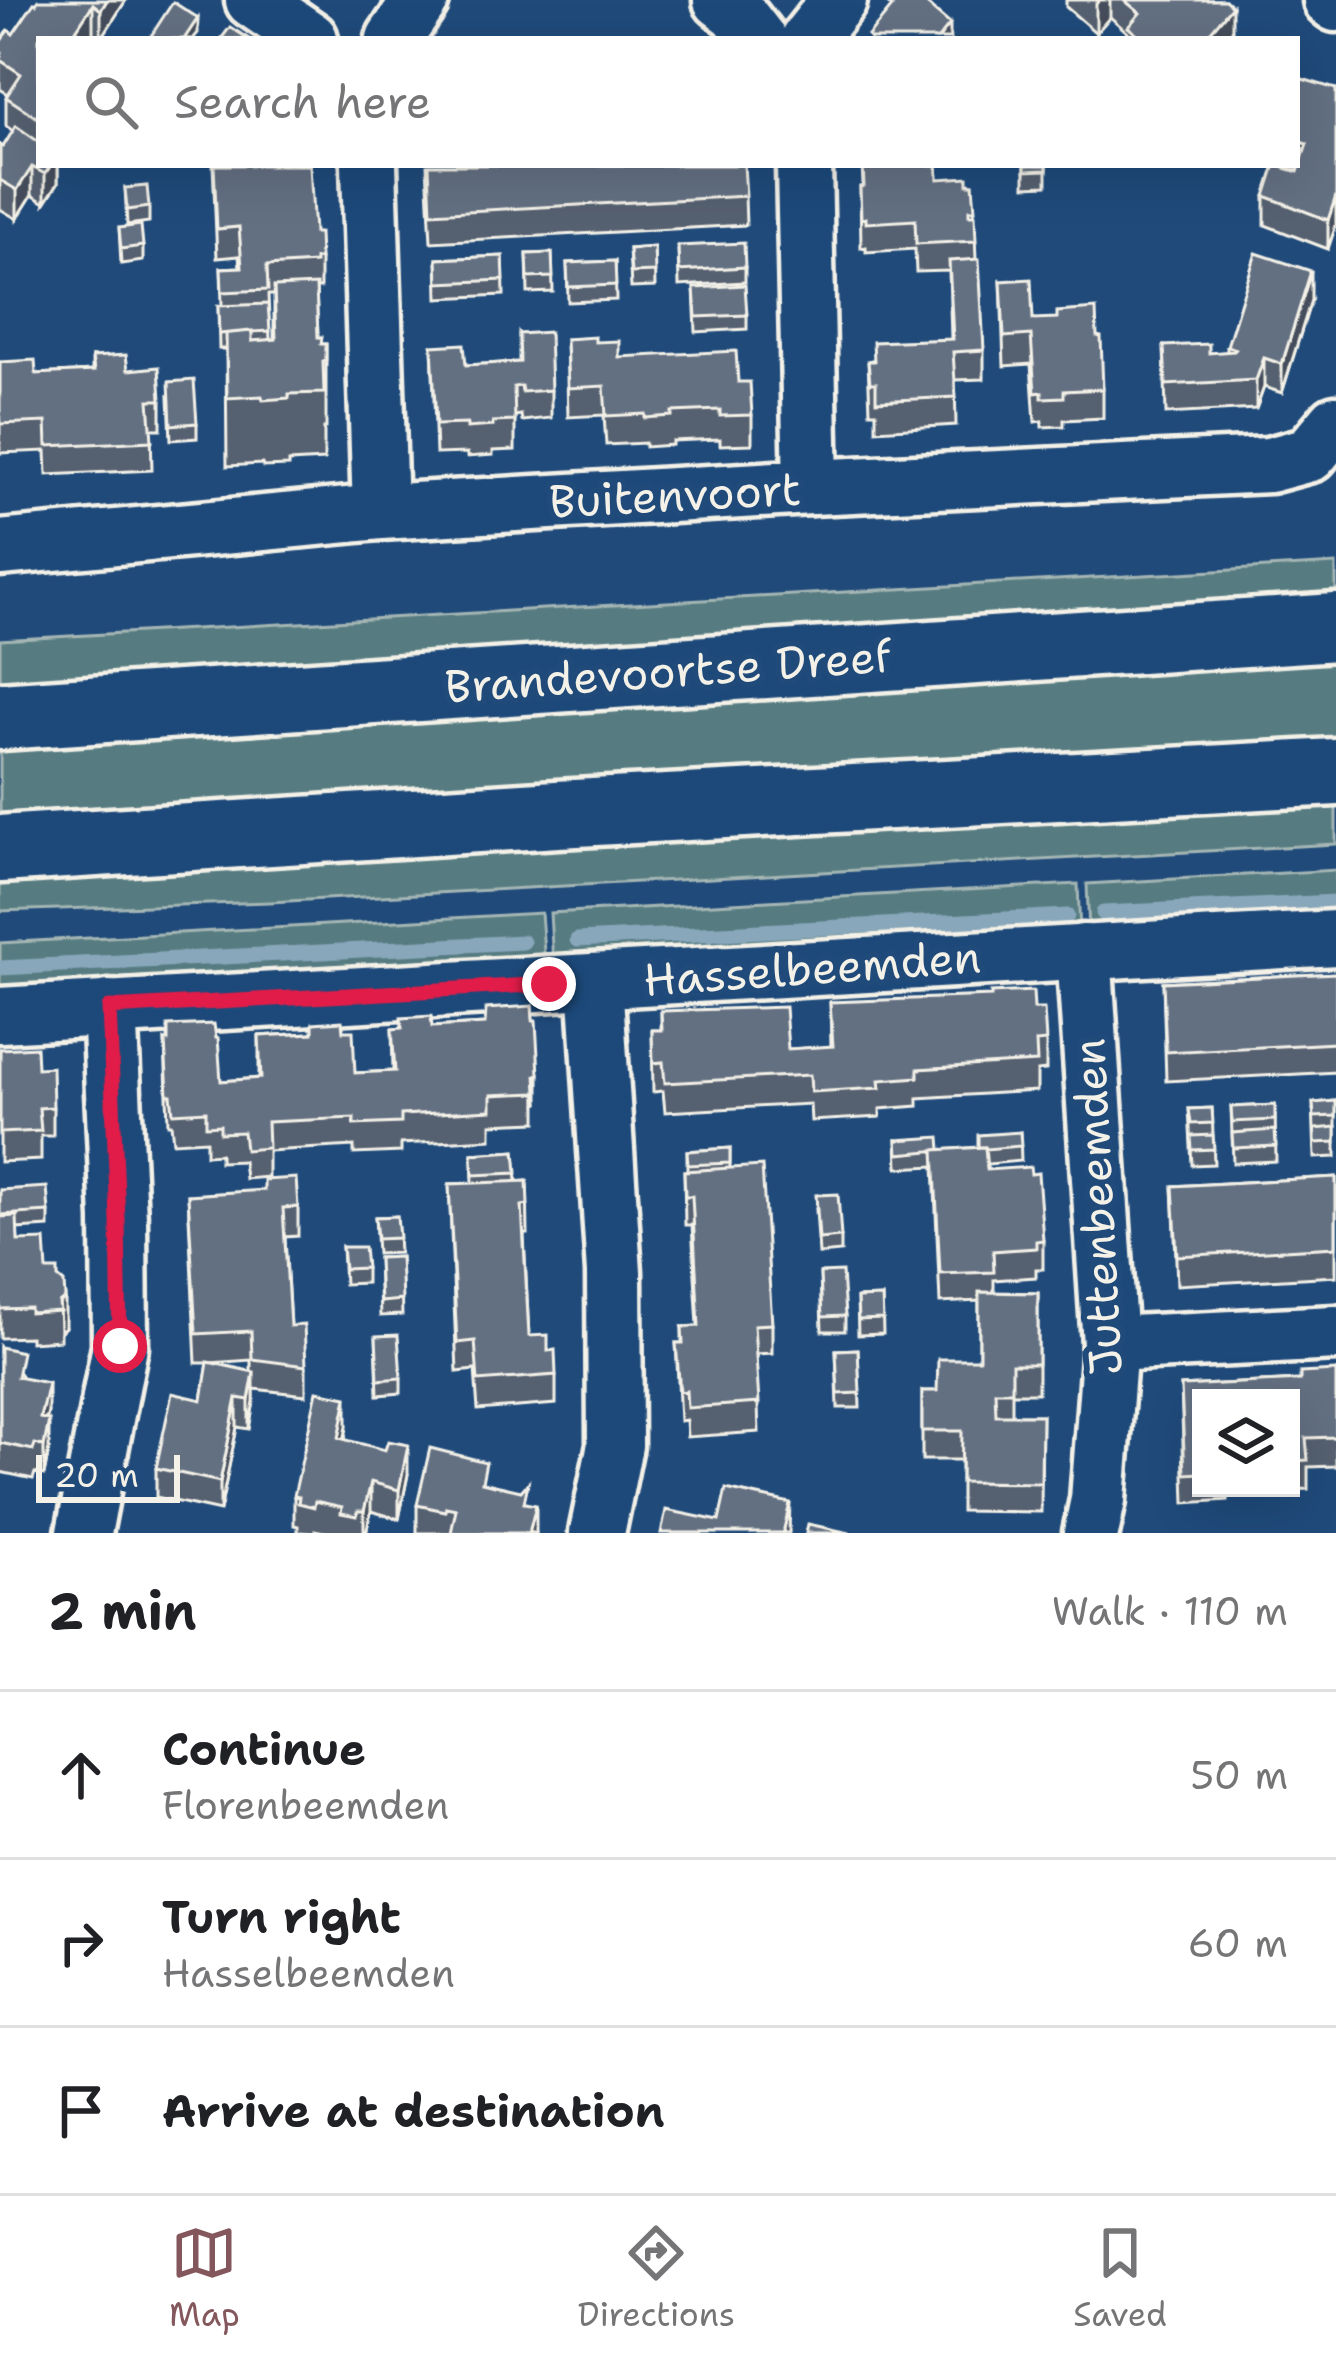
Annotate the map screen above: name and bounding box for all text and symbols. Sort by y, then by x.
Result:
search box [36,36,1300,168]
icon: search [78,69,144,135]
text: Search here [174,72,431,132]
street label: Buitenvoort [548,458,802,532]
street label: Brandevoortse Dreef [443,625,894,717]
street label: Hasselbeemden [641,926,983,1010]
route end [522,957,576,1011]
street label: Juttenbeemden [1058,1037,1136,1377]
route start [93,1319,147,1373]
map controls [1192,1389,1300,1497]
button: layers [1192,1389,1300,1497]
scale bar [36,1449,180,1502]
text: 20 m [54,1453,139,1498]
text: 2 min [48,1577,197,1645]
text: Walk · 110 m [1052,1585,1288,1637]
text: Continue [162,1719,366,1779]
icon: ahead [48,1742,114,1808]
text: 50 m [1190,1749,1288,1801]
text: Florenbeemden [162,1779,449,1831]
text: Turn right [162,1887,401,1947]
icon: right [48,1910,114,1976]
text: 60 m [1188,1917,1288,1969]
text: Hasselbeemden [162,1947,455,1999]
icon: arrive [48,2078,114,2144]
text: Arrive at destination [162,2081,665,2141]
tab: Map [169,2220,240,2337]
tab: Directions [578,2220,735,2337]
tab: Saved [1073,2220,1167,2337]

